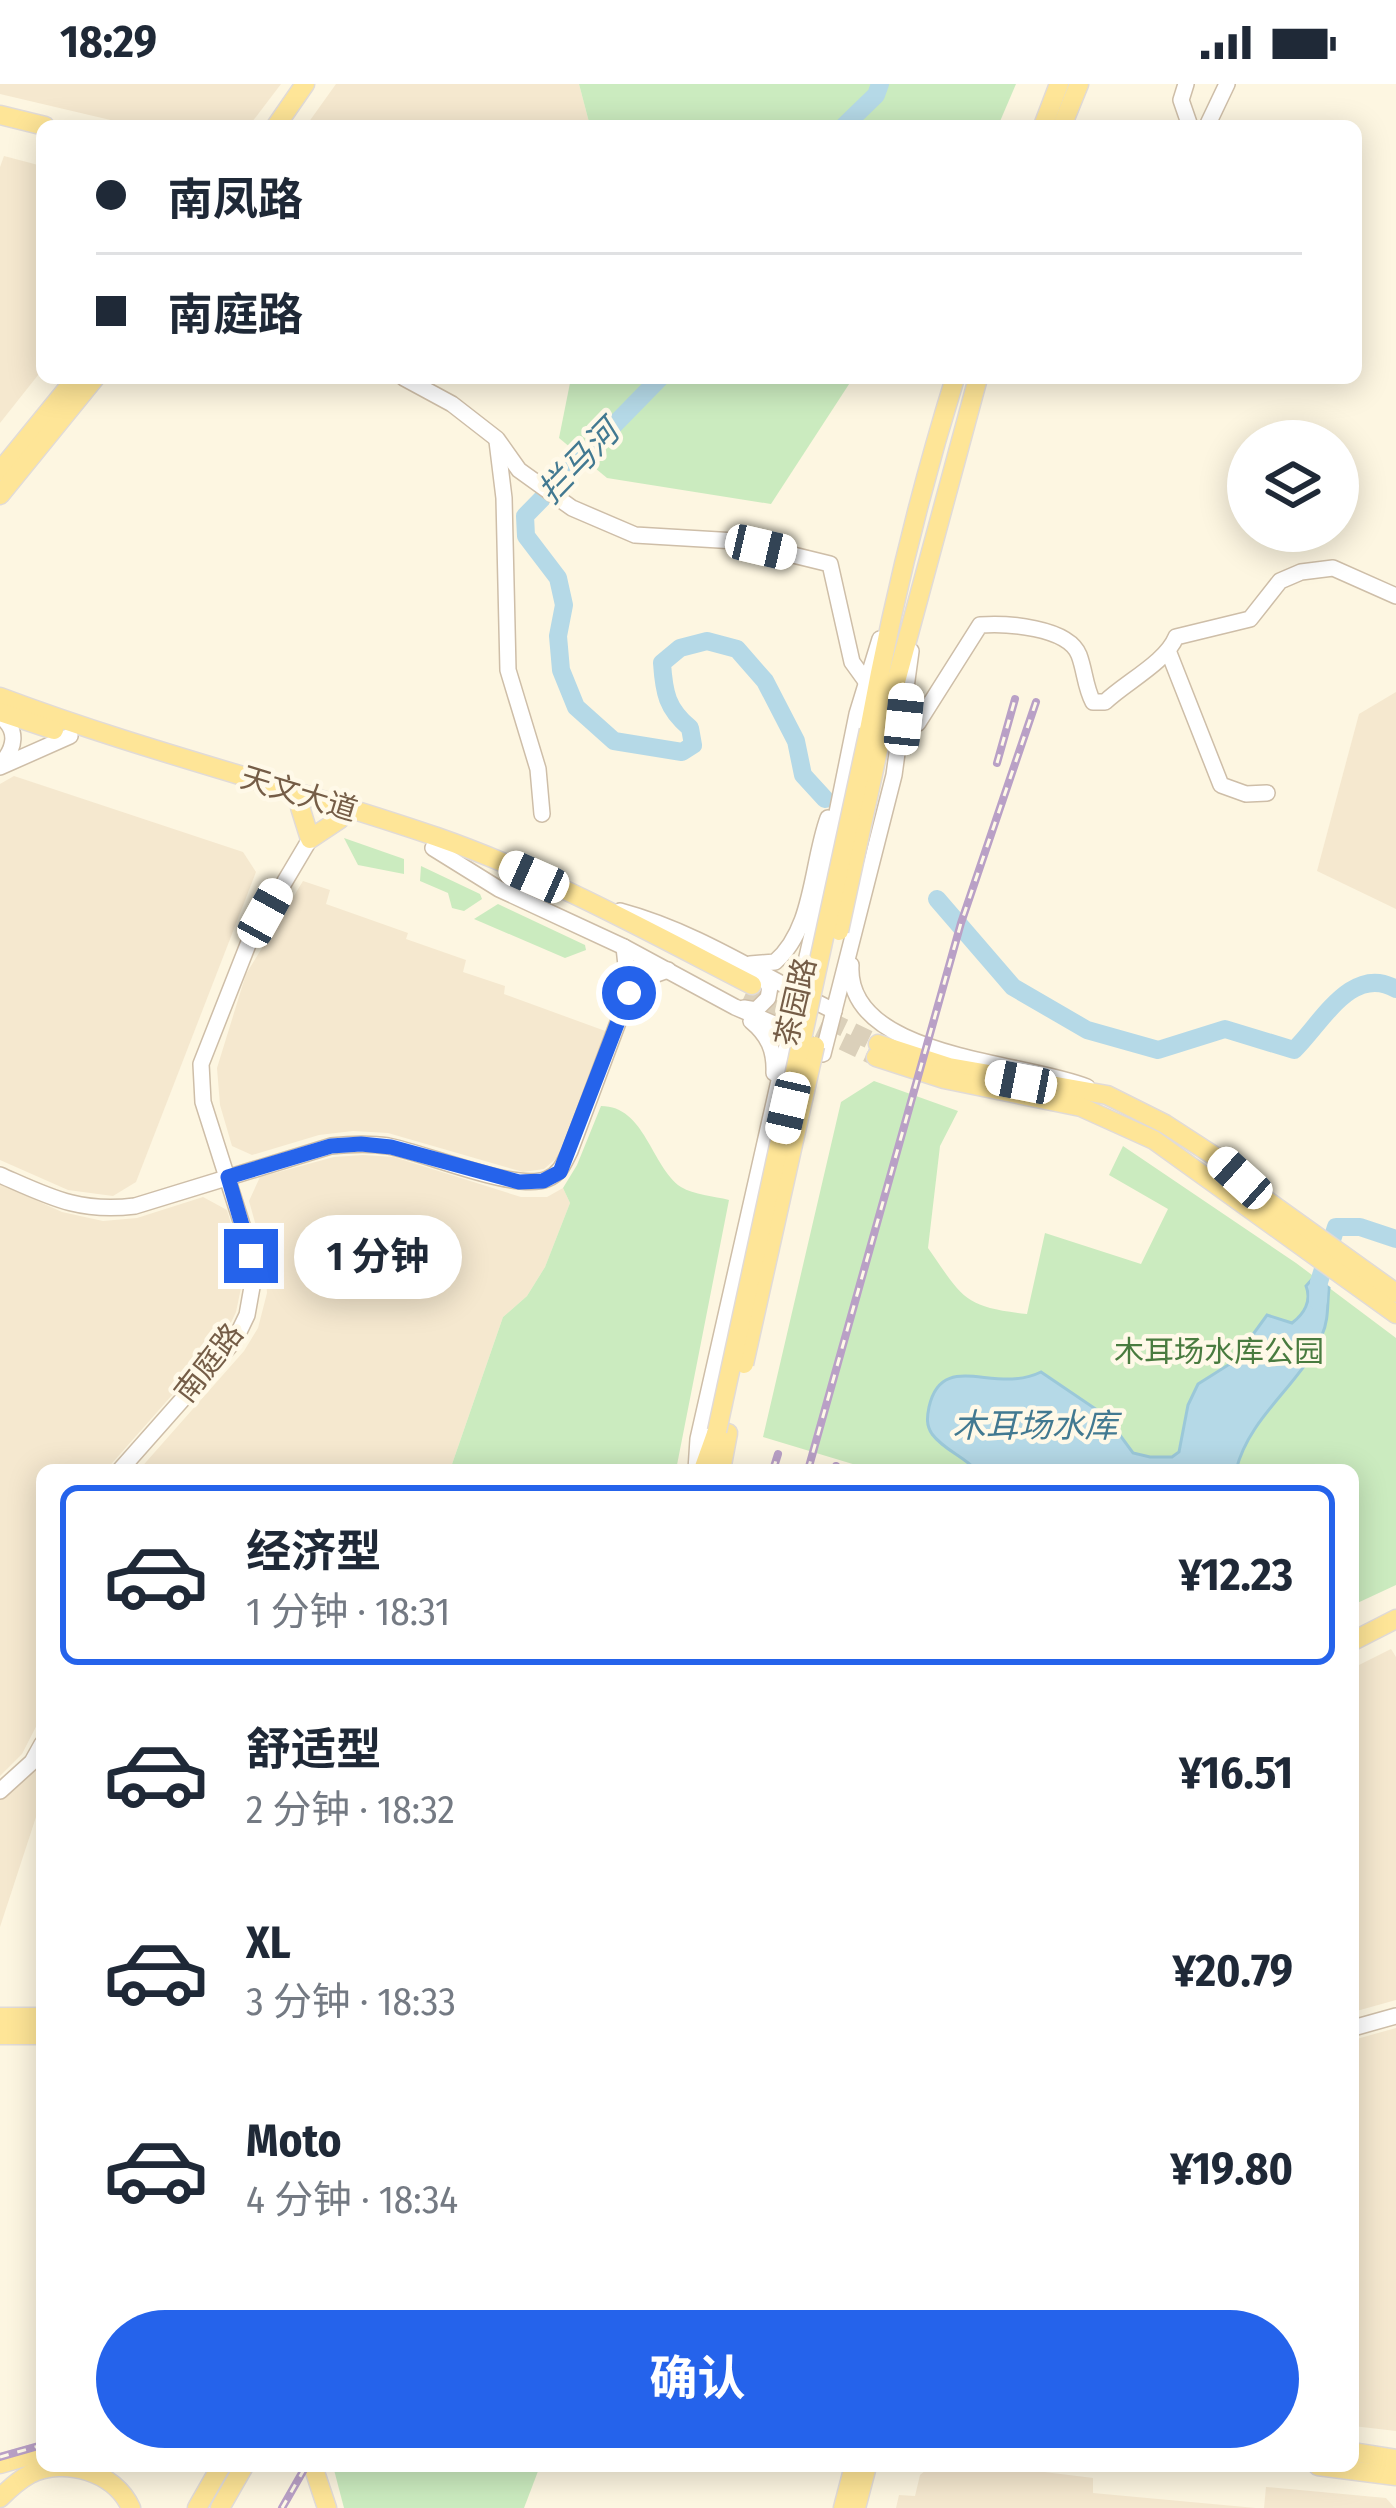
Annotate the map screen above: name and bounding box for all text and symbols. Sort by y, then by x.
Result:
text: 18:29 [60,15,157,69]
text: 南凤路 [168,173,303,227]
text: 南庭路 [168,288,303,342]
water label: 拦马河 [530,408,632,511]
map controls [1227,420,1359,552]
button: layers [1227,420,1359,552]
car [722,521,800,573]
car [882,681,926,757]
street label: 天文大道 [236,759,362,829]
car [494,846,574,908]
car [232,873,298,953]
street label: 茶园路 [768,954,824,1050]
route start [602,966,656,1020]
car [982,1057,1060,1107]
car [762,1069,814,1147]
car [1201,1141,1279,1215]
callout: 1 分钟 [293,1214,461,1298]
route end [224,1229,278,1283]
text: 1 分钟 [327,1234,429,1280]
street label: 南庭路 [167,1316,251,1410]
park label: 木耳场水库公园 [1114,1334,1324,1370]
water label: 木耳场水库 [953,1406,1123,1446]
icon: car [102,1521,210,1629]
text: 经济型 [246,1525,381,1579]
text: ¥12.23 [1179,1548,1293,1602]
text: 1 分钟 · 18:31 [246,1589,450,1635]
icon: car [102,1719,210,1827]
text: 舒适型 [246,1723,381,1777]
text: ¥16.51 [1179,1746,1293,1800]
text: 2 分钟 · 18:32 [246,1787,455,1833]
text: XL [246,1916,291,1970]
icon: car [102,1917,210,2025]
text: ¥20.79 [1173,1944,1293,1998]
text: 3 分钟 · 18:33 [246,1979,456,2025]
text: Moto [246,2114,342,2168]
icon: car [102,2115,210,2223]
text: ¥19.80 [1170,2142,1293,2196]
text: 4 分钟 · 18:34 [246,2177,458,2223]
button: 确认 [96,2310,1299,2448]

